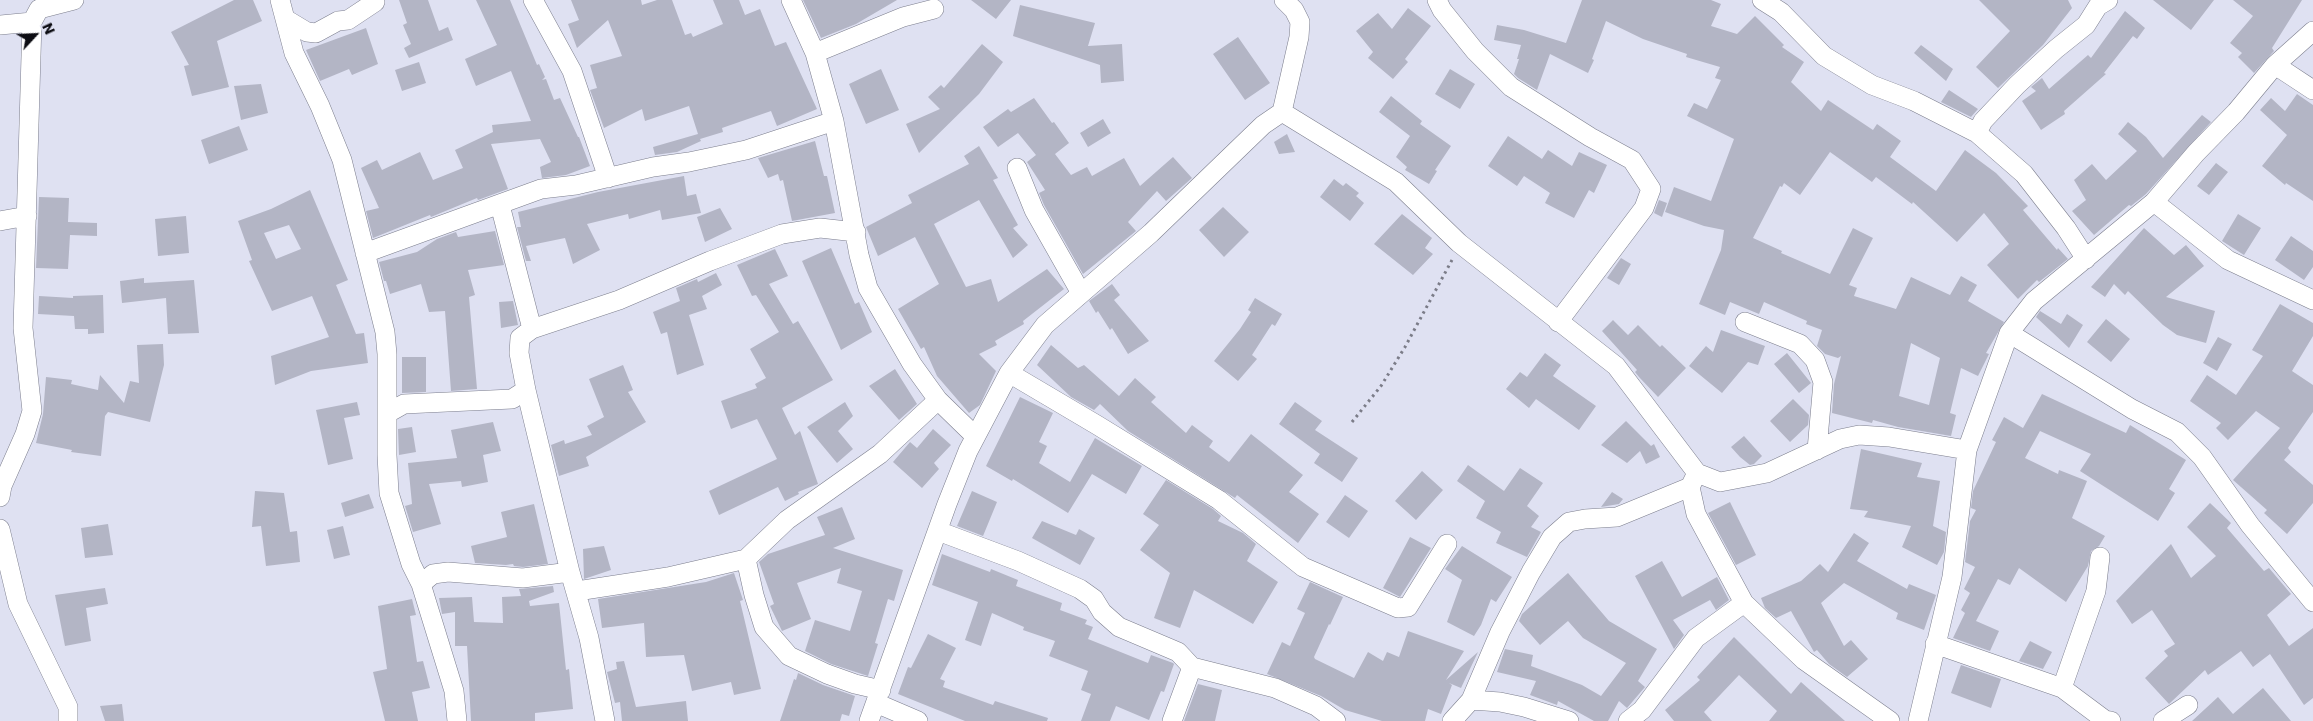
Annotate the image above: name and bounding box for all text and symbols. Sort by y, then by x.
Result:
north arrow [10,10,60,60]
text: N [37,20,60,38]

